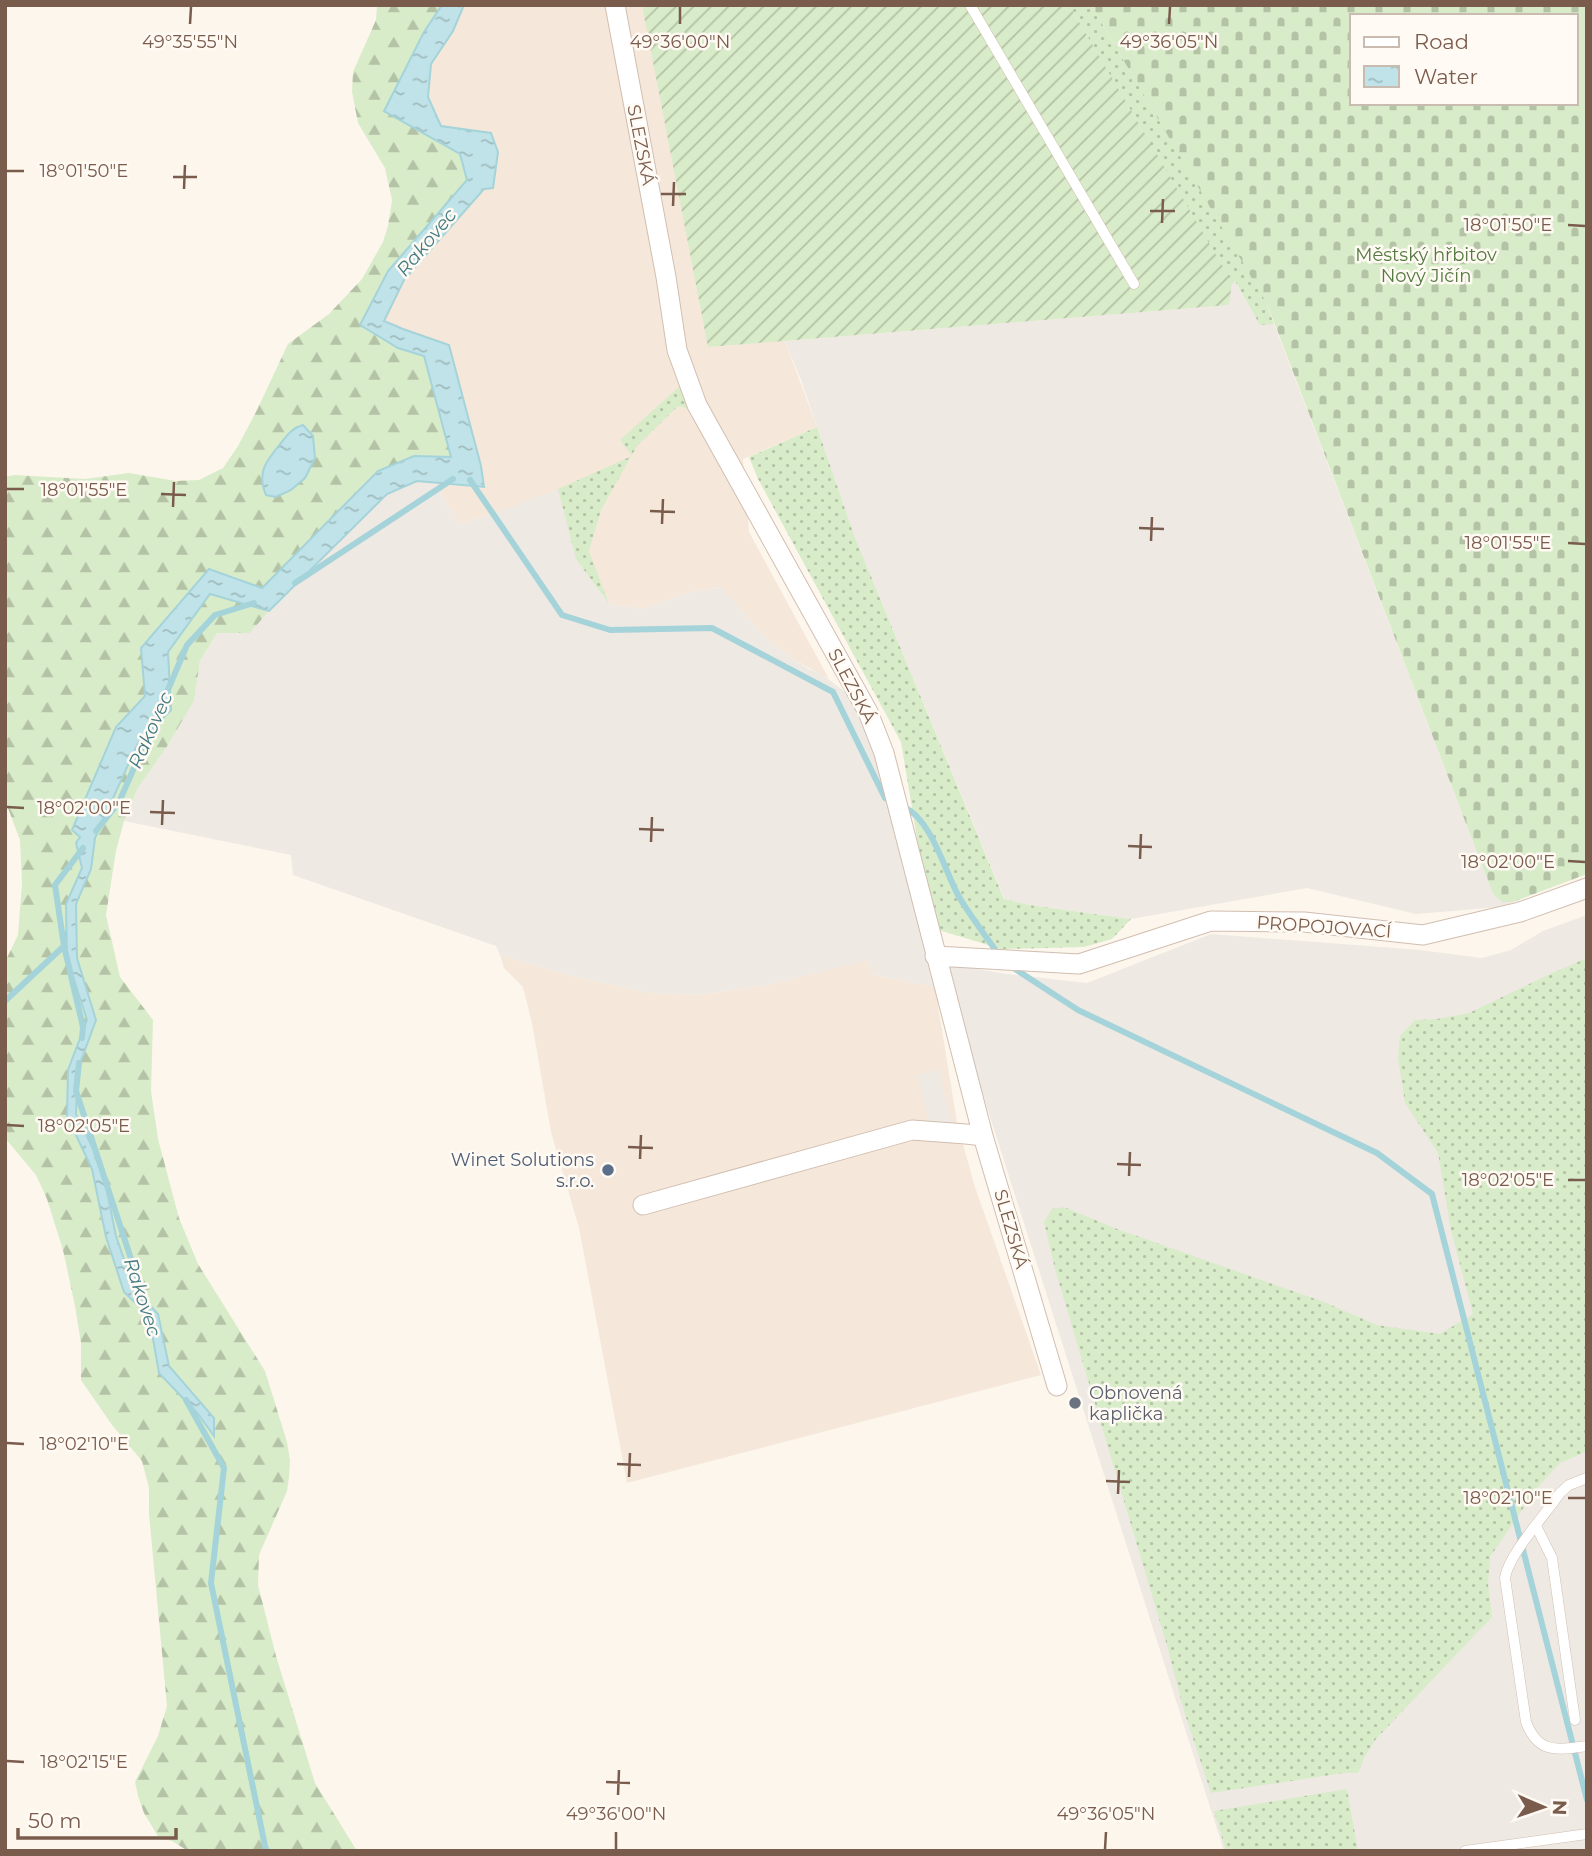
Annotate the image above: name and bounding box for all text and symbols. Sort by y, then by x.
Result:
legend [1350,14,1578,105]
text: Road [1414,29,1469,54]
text: 49°35'55"N [142,31,238,53]
text: 49°36'00"N [630,31,730,53]
text: 49°36'05"N [1120,31,1218,53]
text: Water [1414,64,1478,89]
street label: SLEZSKÁ [622,103,660,187]
text: 18°01'50"E [40,160,128,182]
water label: Rakovec [391,204,462,281]
text: 18°01'50"E [1464,214,1552,236]
park label: Městský hřbitov Nový Jičín [1355,244,1497,287]
text: 18°01'55"E [41,479,127,501]
text: 18°01'55"E [1465,532,1551,554]
street label: SLEZSKÁ [823,645,881,727]
water label: Rakovec [123,688,178,772]
text: 18°02'00"E [37,797,131,819]
text: 18°02'00"E [1461,851,1555,873]
street label: PROPOJOVACÍ [1256,911,1393,943]
text: 18°02'05"E [38,1115,130,1137]
place label: Winet Solutions s.r.o. [451,1149,594,1192]
marker: Winet Solutions s.r.o. [600,1162,616,1178]
text: 18°02'05"E [1462,1169,1554,1191]
street label: SLEZSKÁ [989,1187,1033,1271]
water label: Rakovec [119,1255,166,1340]
place label: Obnovená kaplička [1089,1382,1183,1425]
marker: Obnovená kaplička [1067,1395,1083,1411]
text: 18°02'10"E [39,1433,129,1455]
text: 18°02'10"E [1463,1487,1553,1509]
text: 18°02'15"E [40,1751,128,1773]
north arrow [1508,1772,1578,1842]
scale bar [18,1797,175,1841]
text: N [1548,1799,1571,1816]
text: 49°36'00"N [566,1803,666,1825]
text: 49°36'05"N [1057,1803,1155,1825]
text: 50 m [28,1808,82,1833]

